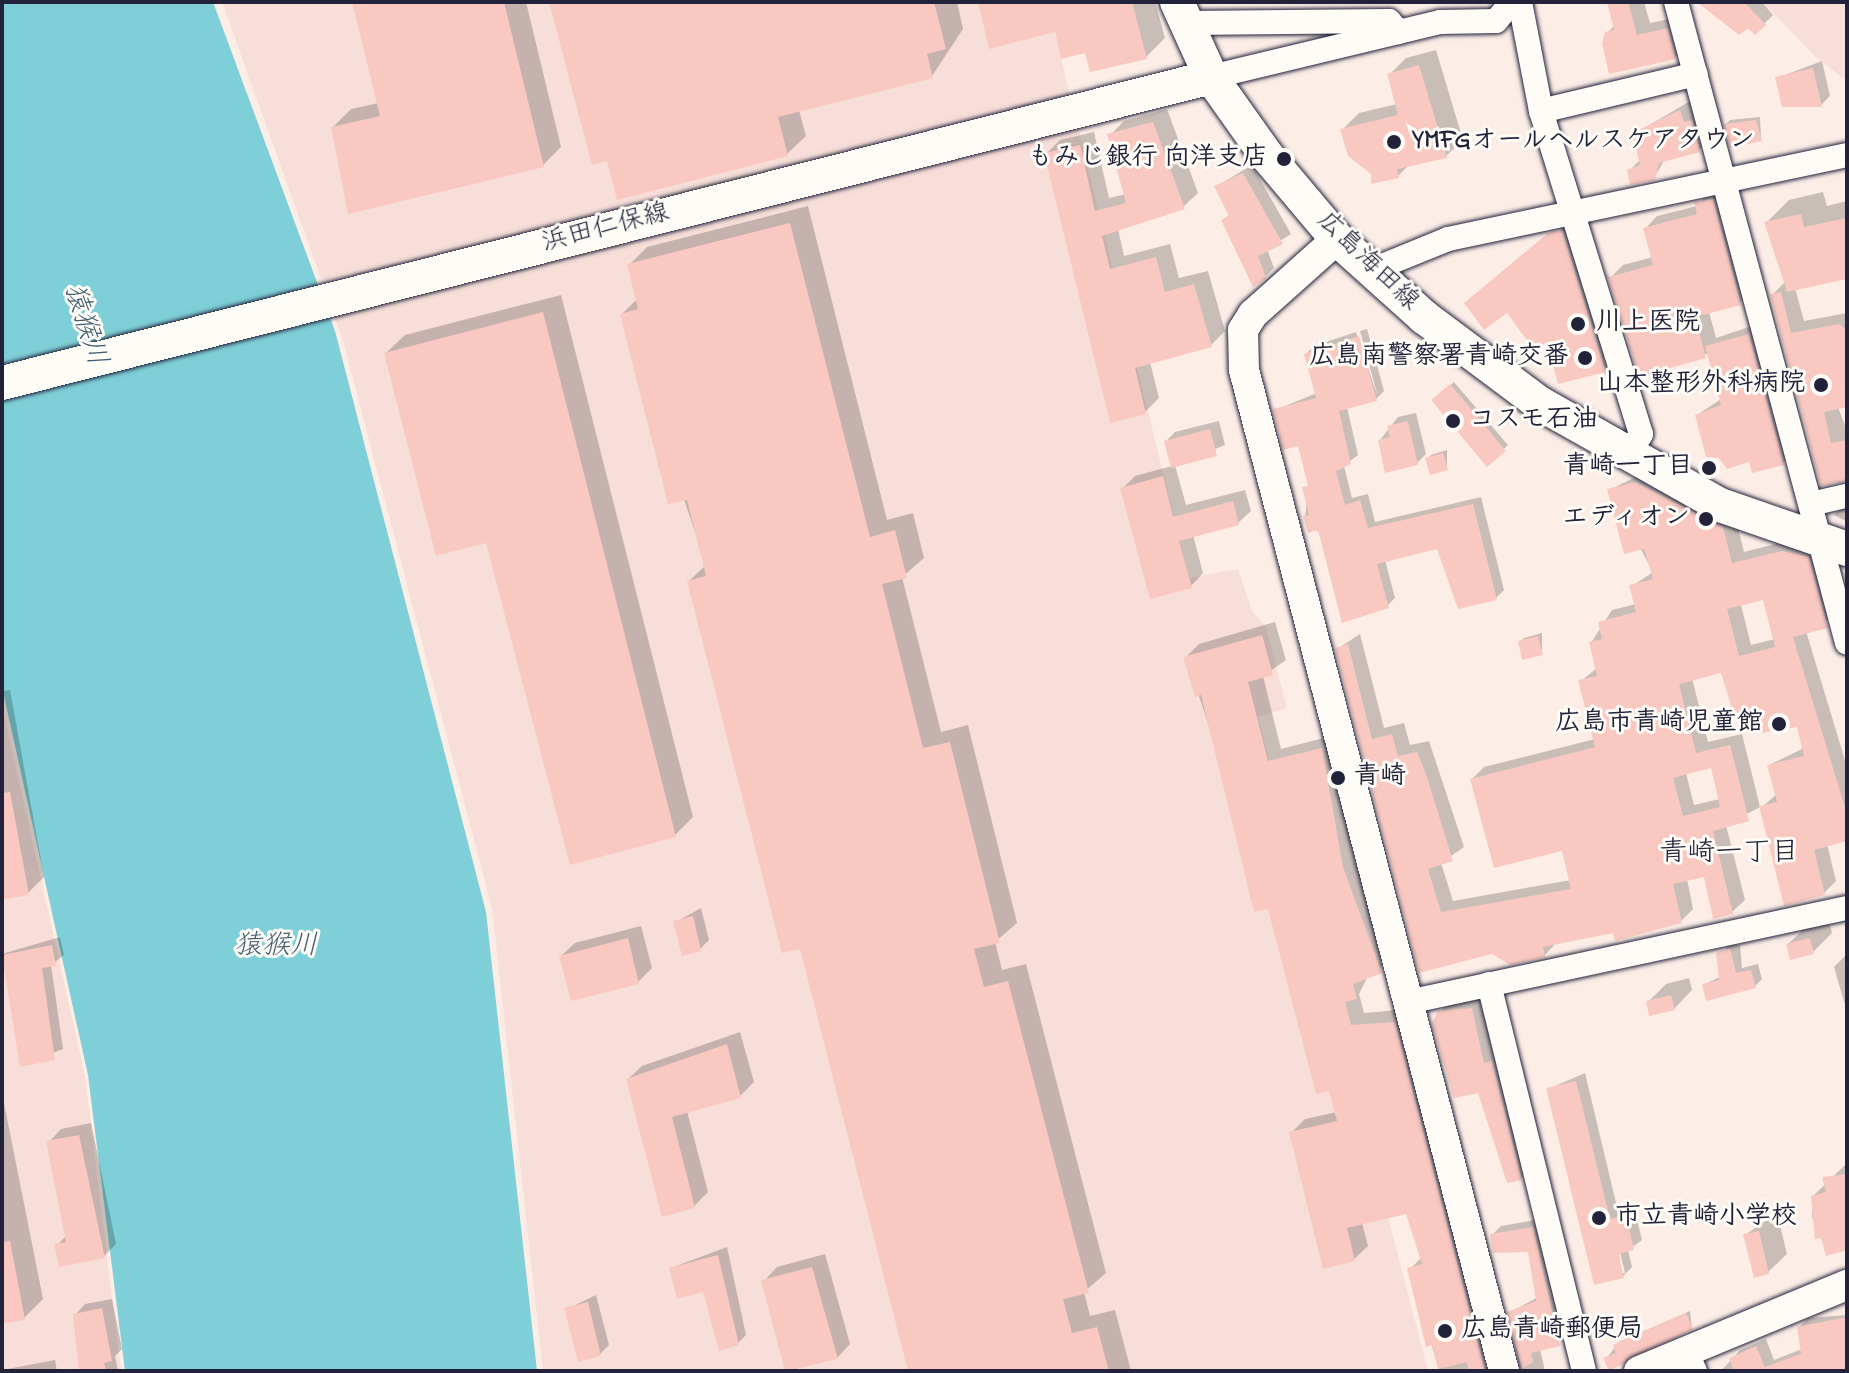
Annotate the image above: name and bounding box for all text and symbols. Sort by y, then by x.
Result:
place label: YMFGオールヘルスケアタウン [1412,126,1757,158]
marker: YMFGオールヘルスケアタウン [1383,131,1405,153]
place label: もみじ銀行 向洋支店 [1028,143,1268,175]
marker: もみじ銀行 向洋支店 [1275,150,1293,168]
street label: 浜田仁保線 [539,198,673,260]
street label: 広島海田線 [1309,206,1425,318]
water label: 猿猴川 [55,280,113,370]
place label: 川上医院 [1596,308,1700,340]
marker: 川上医院 [1567,313,1589,335]
place label: 広島南警察署青崎交番 [1309,342,1569,374]
marker: 広島南警察署青崎交番 [1576,349,1594,367]
place label: 山本整形外科病院 [1597,369,1805,401]
marker: 山本整形外科病院 [1812,376,1830,394]
place label: コスモ石油 [1469,405,1599,437]
marker: コスモ石油 [1444,412,1462,430]
place label: 青崎一丁目 [1563,452,1693,484]
marker: 青崎一丁目 [1700,459,1718,477]
place label: エディオン [1560,503,1690,535]
marker: エディオン [1697,510,1715,528]
place label: 広島市青崎児童館 [1555,708,1763,740]
marker: 広島市青崎児童館 [1770,715,1788,733]
place label: 青崎 [1354,762,1406,794]
marker: 青崎 [1329,769,1347,787]
district label: 青崎一丁目 [1659,837,1799,871]
water label: 猿猴川 [234,930,318,964]
place label: 市立青崎小学校 [1615,1202,1797,1234]
marker: 市立青崎小学校 [1590,1209,1608,1227]
place label: 広島青崎郵便局 [1461,1315,1643,1347]
marker: 広島青崎郵便局 [1436,1322,1454,1340]

